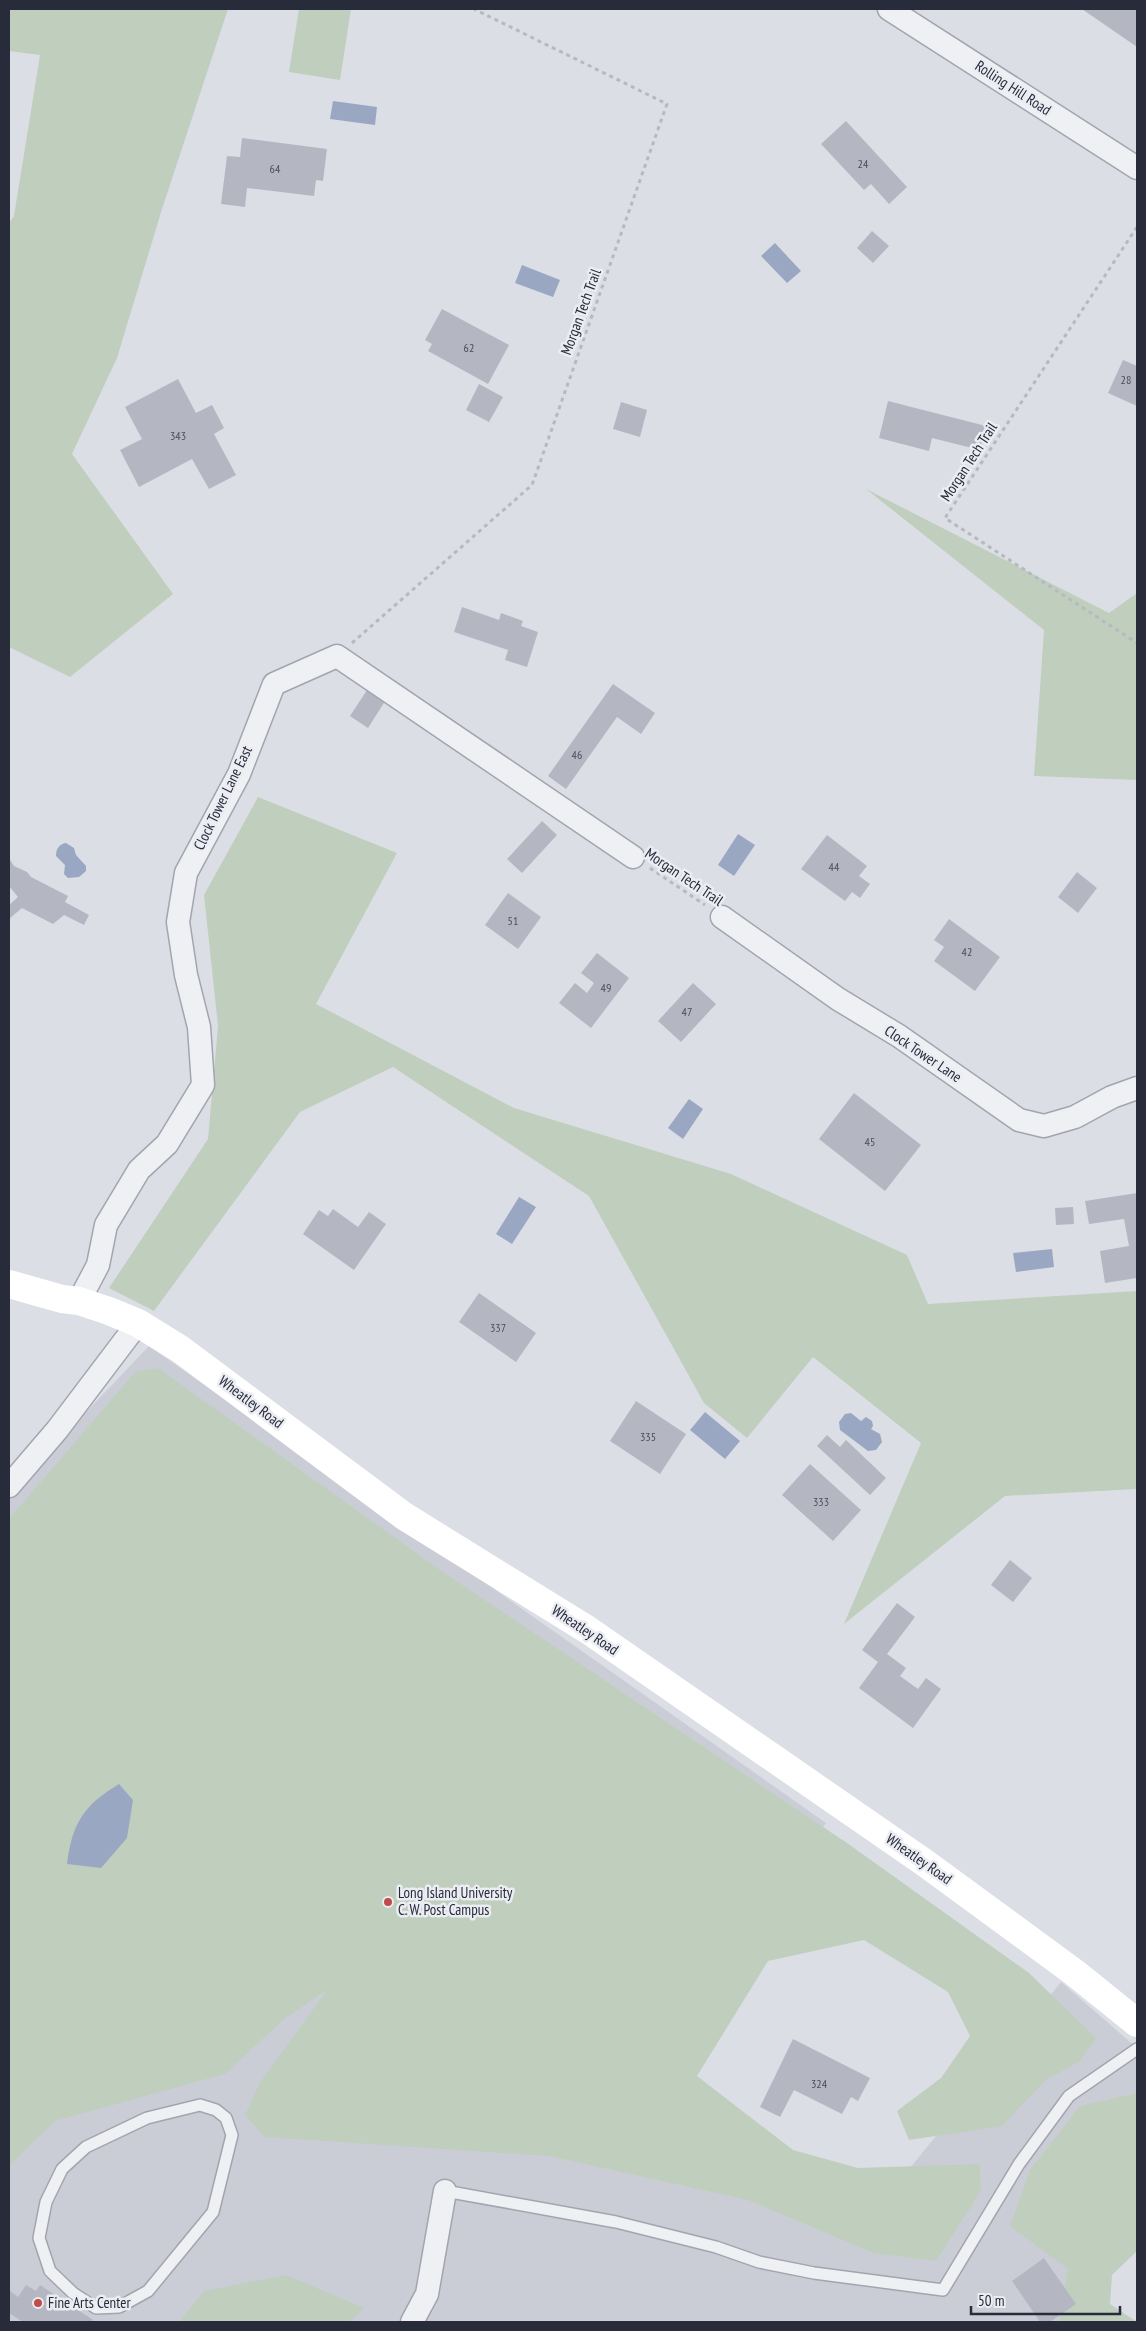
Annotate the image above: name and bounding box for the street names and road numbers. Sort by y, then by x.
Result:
street label: Rolling Hill Road [972,56,1055,119]
street label: Morgan Tech Trail [556,266,605,357]
street label: Morgan Tech Trail [936,418,1001,505]
street label: Clock Tower Lane East [189,742,256,853]
street label: Morgan Tech Trail [642,843,727,910]
street label: Clock Tower Lane [881,1021,965,1086]
street label: Wheatley Road [215,1371,288,1432]
street label: Wheatley Road [548,1600,622,1659]
street label: Wheatley Road [883,1829,956,1888]

